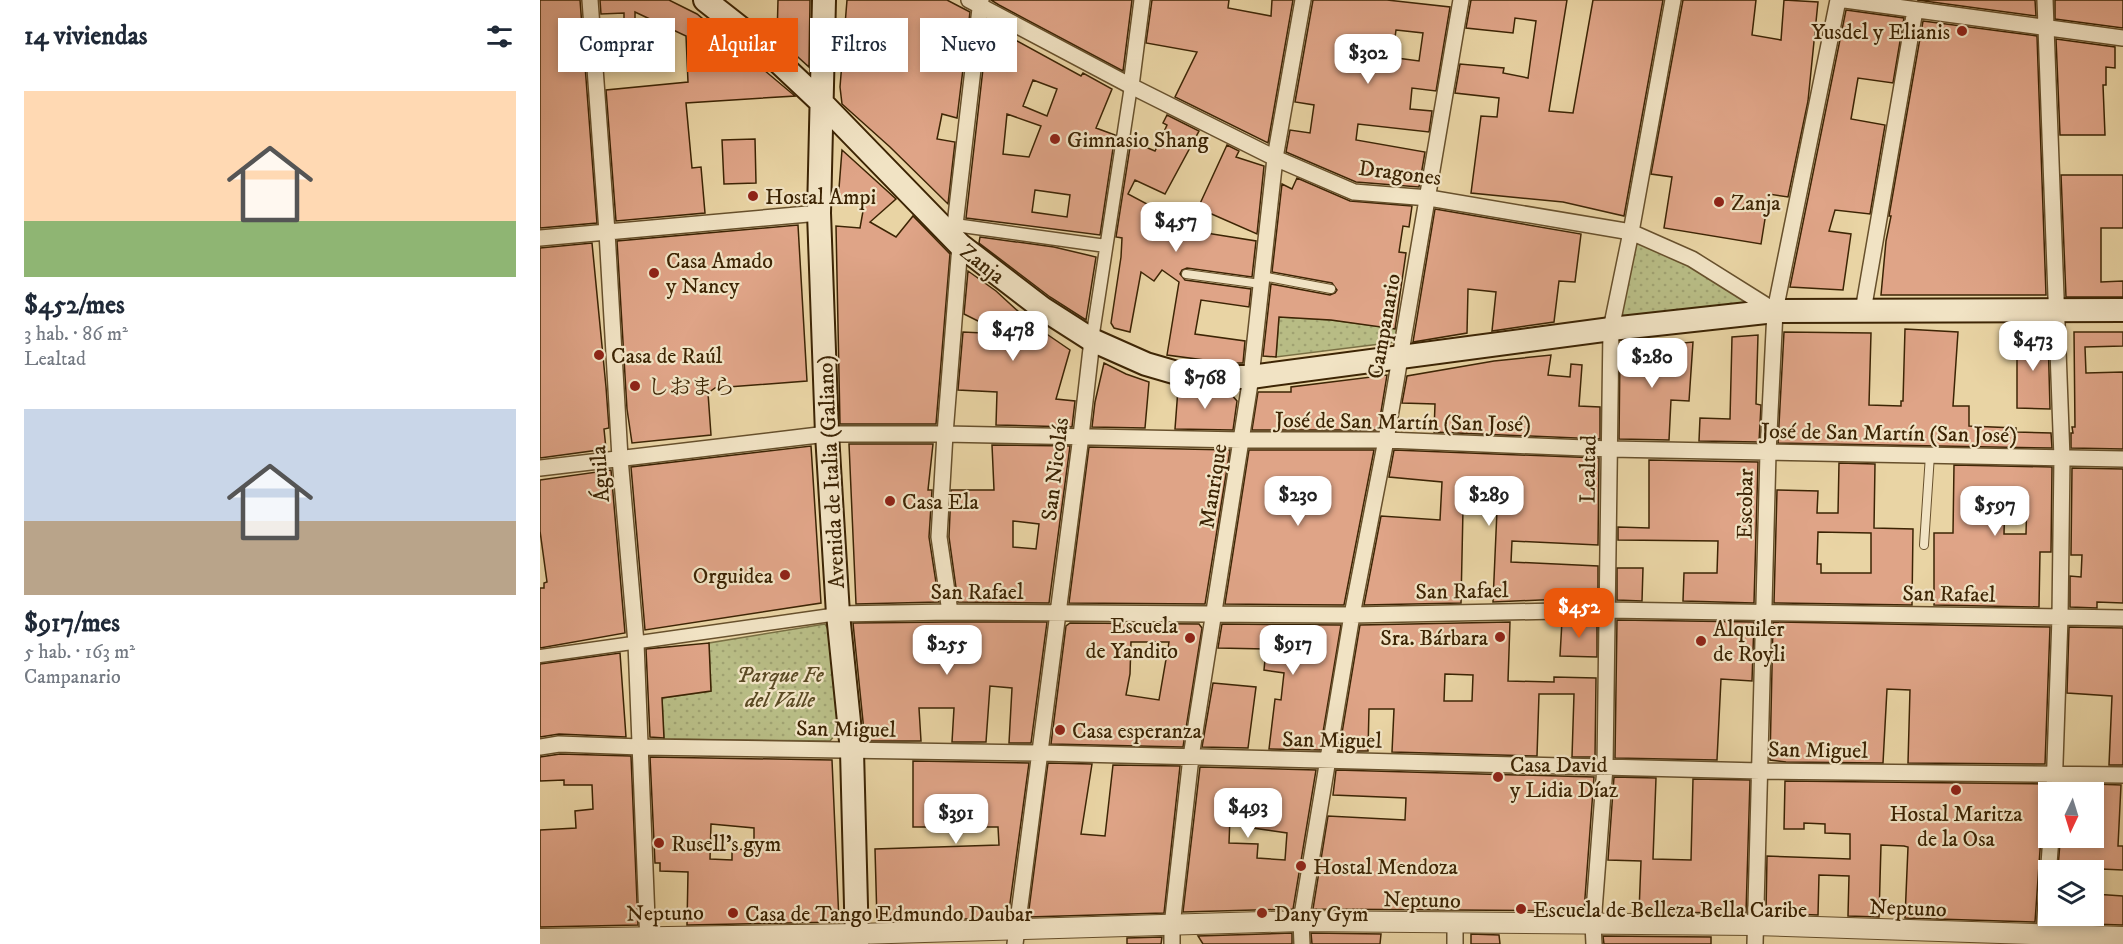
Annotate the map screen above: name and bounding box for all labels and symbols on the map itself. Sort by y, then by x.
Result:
place label: Yusdel y Elianis [1811,19,1950,46]
marker: Yusdel y Elianis [1955,24,1969,38]
pin: $302 [1332,34,1404,85]
place label: Gimnasio Shang [1067,127,1209,154]
marker: Gimnasio Shang [1048,132,1062,146]
street label: Dragones [1357,155,1443,192]
place label: Hostal Ampi [765,184,876,211]
marker: Hostal Ampi [746,189,760,203]
place label: Zanja [1731,190,1781,217]
marker: Zanja [1712,195,1726,209]
pin: $457 [1140,202,1212,253]
street label: Zanja [954,238,1010,290]
place label: Casa Amado y Nancy [666,248,773,300]
marker: Casa Amado y Nancy [647,266,661,280]
street label: Campanario [1362,272,1407,381]
pin: $478 [977,311,1049,362]
pin: $473 [1997,321,2069,372]
pin: $280 [1616,338,1688,389]
place label: Casa de Raúl [611,343,723,370]
marker: Casa de Raúl [592,348,606,362]
street label: Avenida de Italia (Galiano) [812,354,851,589]
pin: $768 [1169,359,1241,410]
place label: しおまら [647,374,735,401]
marker: しおまら [628,379,642,393]
street label: José de San Martín (San José) [1273,407,1531,438]
street label: San Nicolás [1036,416,1075,522]
street label: José de San Martín (San José) [1759,418,2017,449]
street label: Lealtad [1574,435,1603,503]
street label: Manrique [1193,442,1233,531]
street label: Águila [584,444,616,503]
street label: Escobar [1731,468,1760,540]
pin: $230 [1262,476,1334,527]
pin: $289 [1453,476,1525,527]
pin: $597 [1959,486,2031,537]
place label: Casa Ela [902,489,980,516]
marker: Casa Ela [883,494,897,508]
place label: Orguidea [693,563,774,590]
marker: Orguidea [778,568,792,582]
street label: San Rafael [1415,577,1509,606]
street label: San Rafael [930,579,1024,606]
street label: San Rafael [1902,580,1996,609]
pin: $452 [1543,588,1615,639]
place label: Escuela de Yandito [1086,613,1179,665]
place label: Alquiler de Royli [1713,616,1785,668]
pin: $255 [911,625,983,676]
pin: $917 [1257,625,1329,676]
place label: Sra. Bárbara [1380,625,1489,652]
marker: Sra. Bárbara [1493,630,1507,644]
marker: Escuela de Yandito [1183,631,1197,645]
marker: Alquiler de Royli [1694,634,1708,648]
park label: Parque Fe del Valle [736,662,824,714]
street label: San Miguel [796,715,897,744]
place label: Casa esperanza [1072,718,1203,745]
marker: Casa esperanza [1053,723,1067,737]
street label: San Miguel [1282,726,1383,755]
street label: San Miguel [1768,736,1869,765]
place label: Casa David y Lidia Díaz [1510,752,1619,804]
marker: Casa David y Lidia Díaz [1491,770,1505,784]
north arrow [2038,782,2104,848]
marker: Hostal Maritza de la Osa [1949,783,1963,797]
pin: $493 [1212,788,1284,839]
pin: $391 [920,794,992,845]
place label: Hostal Maritza de la Osa [1889,801,2023,853]
place label: Rusell's gym [671,831,781,858]
marker: Rusell's gym [652,836,666,850]
place label: Hostal Mendoza [1313,854,1458,881]
marker: Hostal Mendoza [1294,859,1308,873]
street label: Neptuno [1383,886,1461,915]
street label: Neptuno [1869,894,1947,923]
place label: Escuela de Belleza Bella Caribe [1533,897,1807,924]
street label: Neptuno [626,899,704,928]
place label: Casa de Tango Edmundo Daubar [745,901,1033,928]
place label: Dany Gym [1274,901,1369,928]
marker: Escuela de Belleza Bella Caribe [1514,902,1528,916]
marker: Casa de Tango Edmundo Daubar [726,906,740,920]
marker: Dany Gym [1255,906,1269,920]

